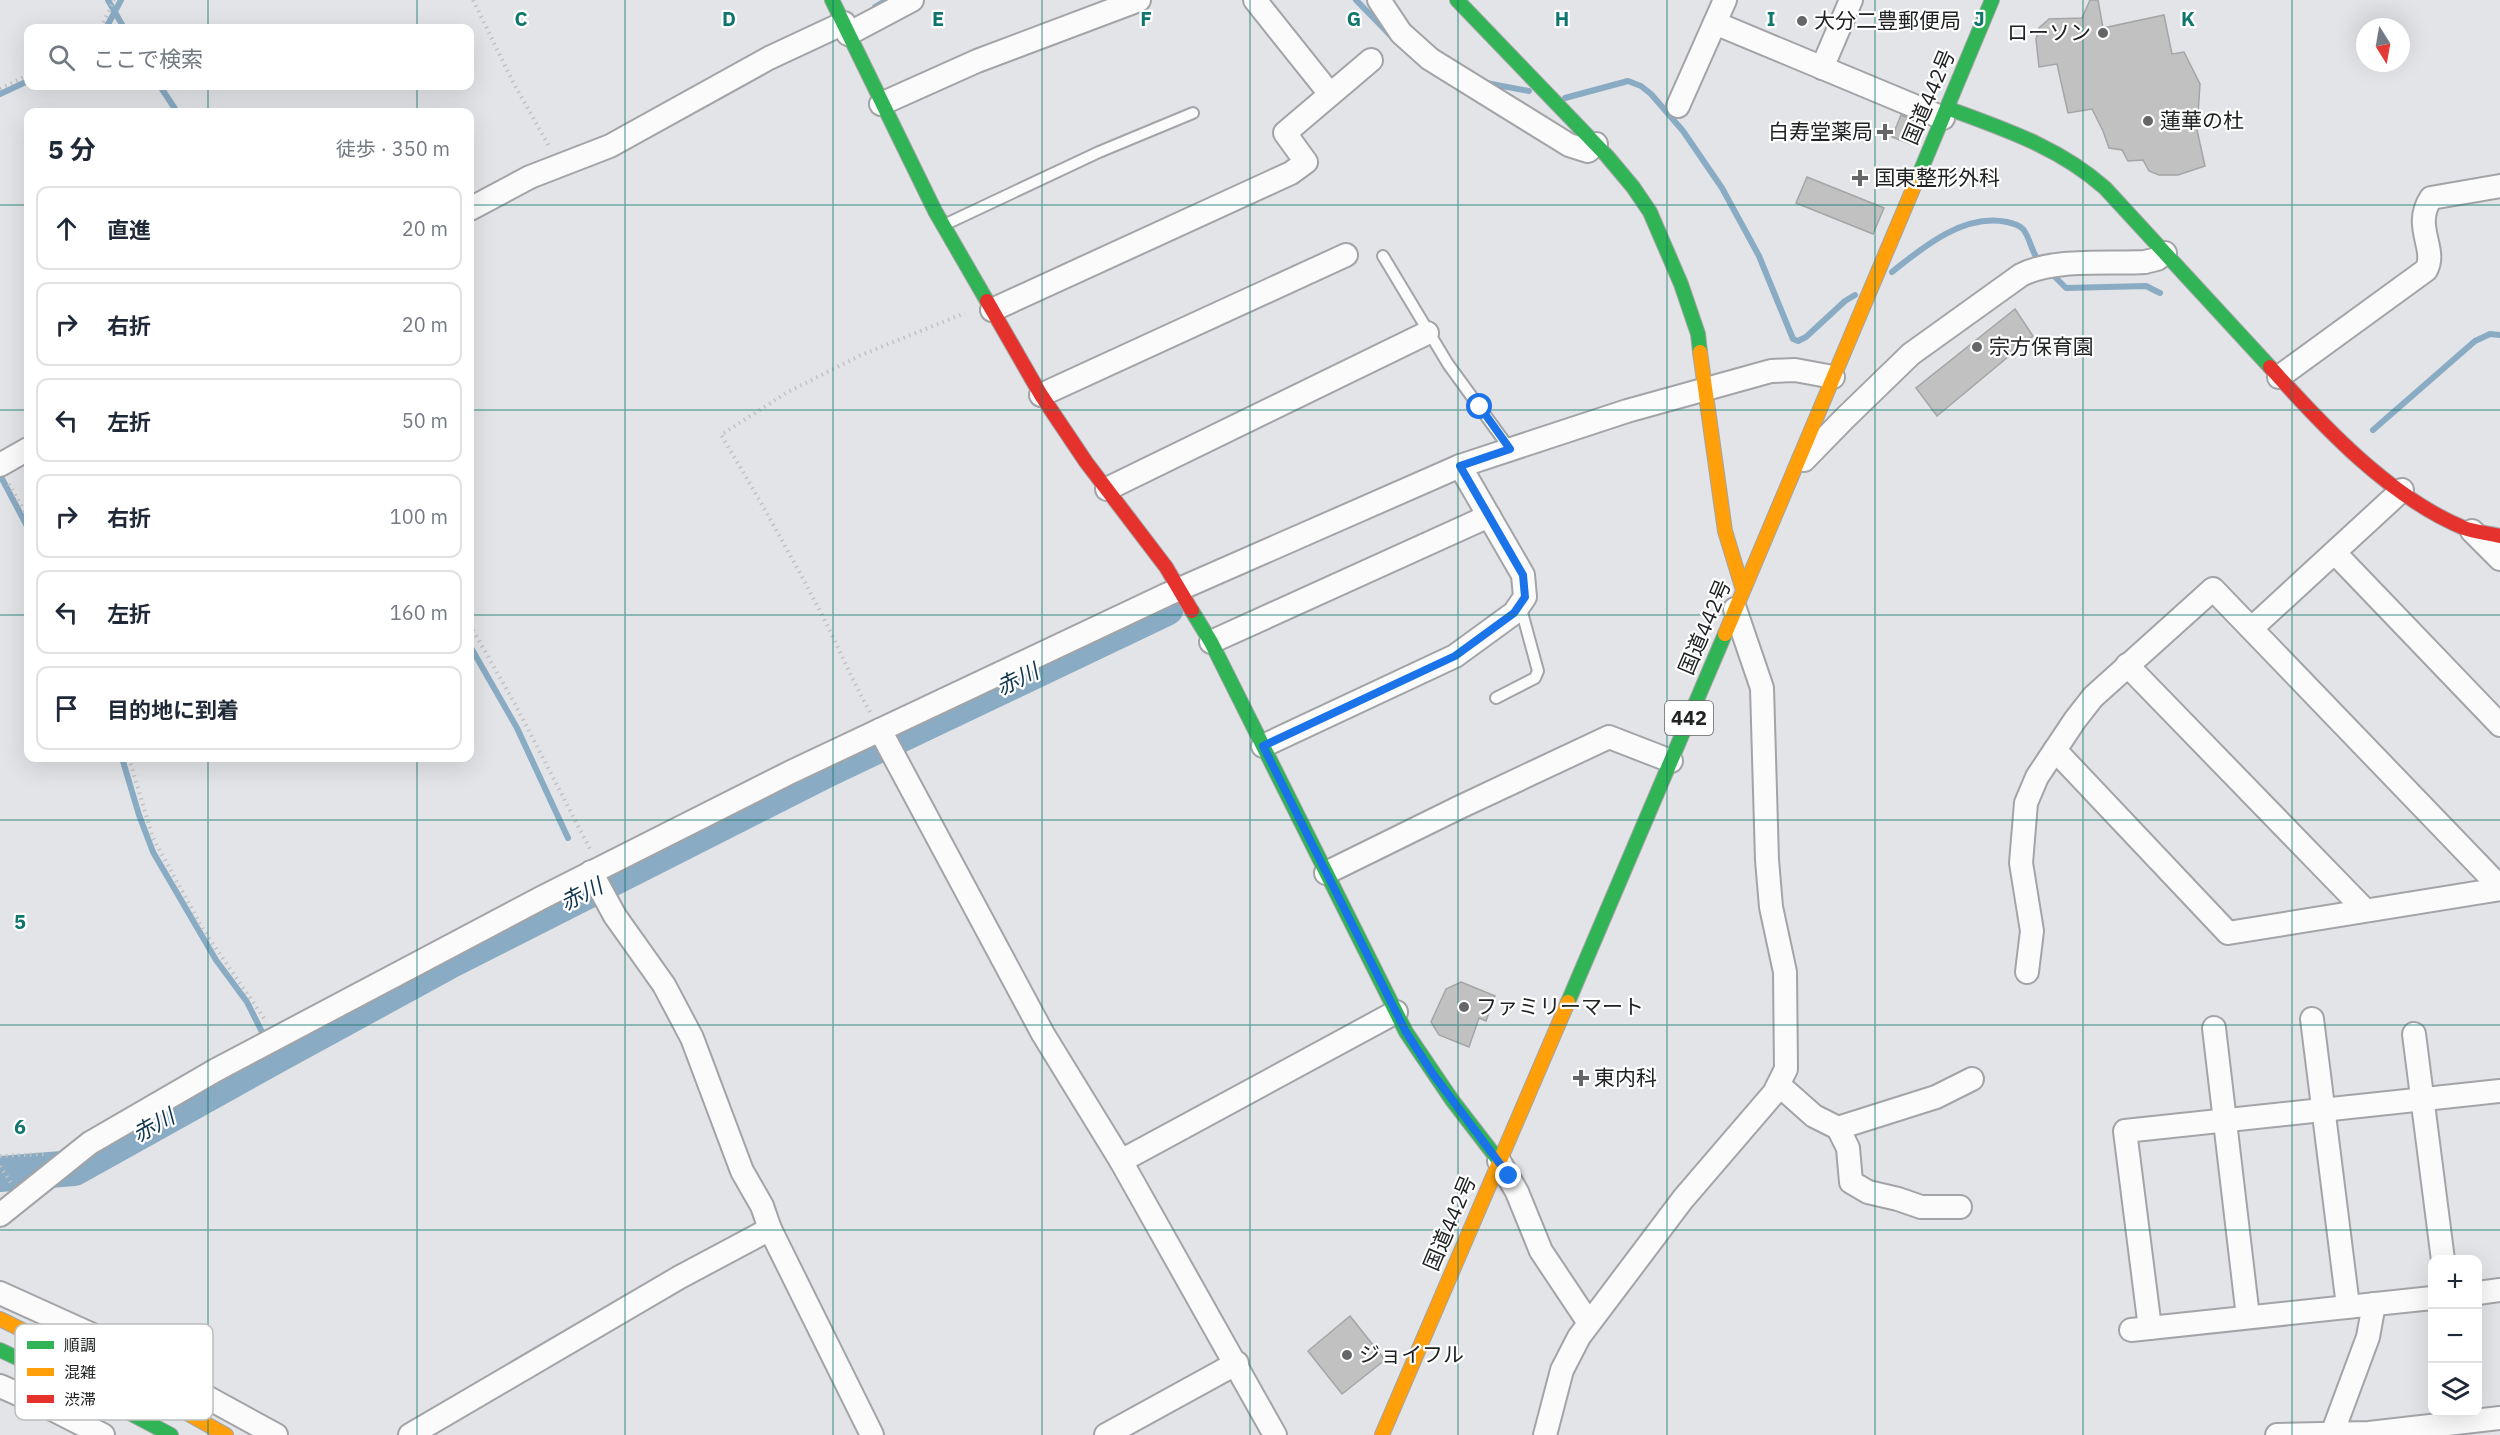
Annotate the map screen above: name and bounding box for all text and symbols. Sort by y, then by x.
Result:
text: C [514,5,528,32]
text: D [722,5,736,32]
text: E [932,5,944,32]
text: F [1140,5,1152,32]
text: G [1347,5,1361,32]
text: H [1555,5,1569,32]
text: I [1767,5,1775,32]
text: J [1973,5,1985,32]
text: K [2181,5,2195,32]
place label: 大分二豊郵便局 [1814,6,1961,34]
marker: 大分二豊郵便局 [1795,14,1809,28]
place label: ローソン [2007,18,2091,46]
north arrow [2356,18,2410,72]
search box [24,24,474,90]
marker: ローソン [2096,26,2110,40]
icon: search [45,41,78,74]
text: ここで検索 [93,44,203,73]
street label: 国道442号 [1895,45,1961,148]
place label: 蓮華の杜 [2160,106,2244,134]
marker: 蓮華の杜 [2141,114,2155,128]
place label: 白寿堂薬局 [1768,117,1873,145]
marker: 白寿堂薬局 [1878,125,1892,139]
text: 5 分 [48,132,96,166]
text: 徒歩 · 350 m [336,135,450,162]
place label: 国東整形外科 [1874,163,2000,191]
marker: 国東整形外科 [1851,169,1869,187]
icon: ahead [50,212,83,245]
text: 直進 [107,215,151,244]
text: 20 m [402,215,448,242]
icon: right [50,308,83,341]
text: 右折 [107,311,151,340]
text: 20 m [402,311,448,338]
place label: 宗方保育園 [1989,332,2094,360]
marker: 宗方保育園 [1970,340,1984,354]
route start [1466,393,1492,419]
icon: left [50,404,83,437]
text: 左折 [107,407,151,436]
text: 50 m [402,407,448,434]
icon: right [50,500,83,533]
text: 右折 [107,503,151,532]
text: 100 m [390,503,448,530]
street label: 国道442号 [1671,575,1737,678]
icon: left [50,596,83,629]
text: 左折 [107,599,151,628]
text: 160 m [390,599,448,626]
water label: 赤川 [991,655,1045,701]
icon: arrive [50,692,83,725]
text: 目的地に到着 [107,695,239,724]
road number: 442 [1665,701,1713,735]
water label: 赤川 [555,870,609,916]
text: 5 [14,908,26,935]
place label: ファミリーマート [1476,992,1644,1020]
marker: ファミリーマート [1457,1000,1471,1014]
place label: 東内科 [1594,1063,1657,1091]
marker: 東内科 [1572,1069,1590,1087]
water label: 赤川 [126,1100,181,1148]
text: 6 [14,1113,26,1140]
route end [1495,1162,1521,1188]
street label: 国道442号 [1416,1171,1482,1274]
map controls [2428,1255,2482,1417]
button: + [2428,1255,2482,1309]
button: − [2428,1309,2482,1363]
legend [15,1324,213,1420]
text: 順調 [64,1335,96,1355]
place label: ジョイフル [1359,1340,1464,1368]
marker: ジョイフル [1340,1348,1354,1362]
text: 混雑 [64,1362,96,1382]
button: layers [2428,1363,2482,1417]
text: 渋滞 [64,1389,96,1409]

